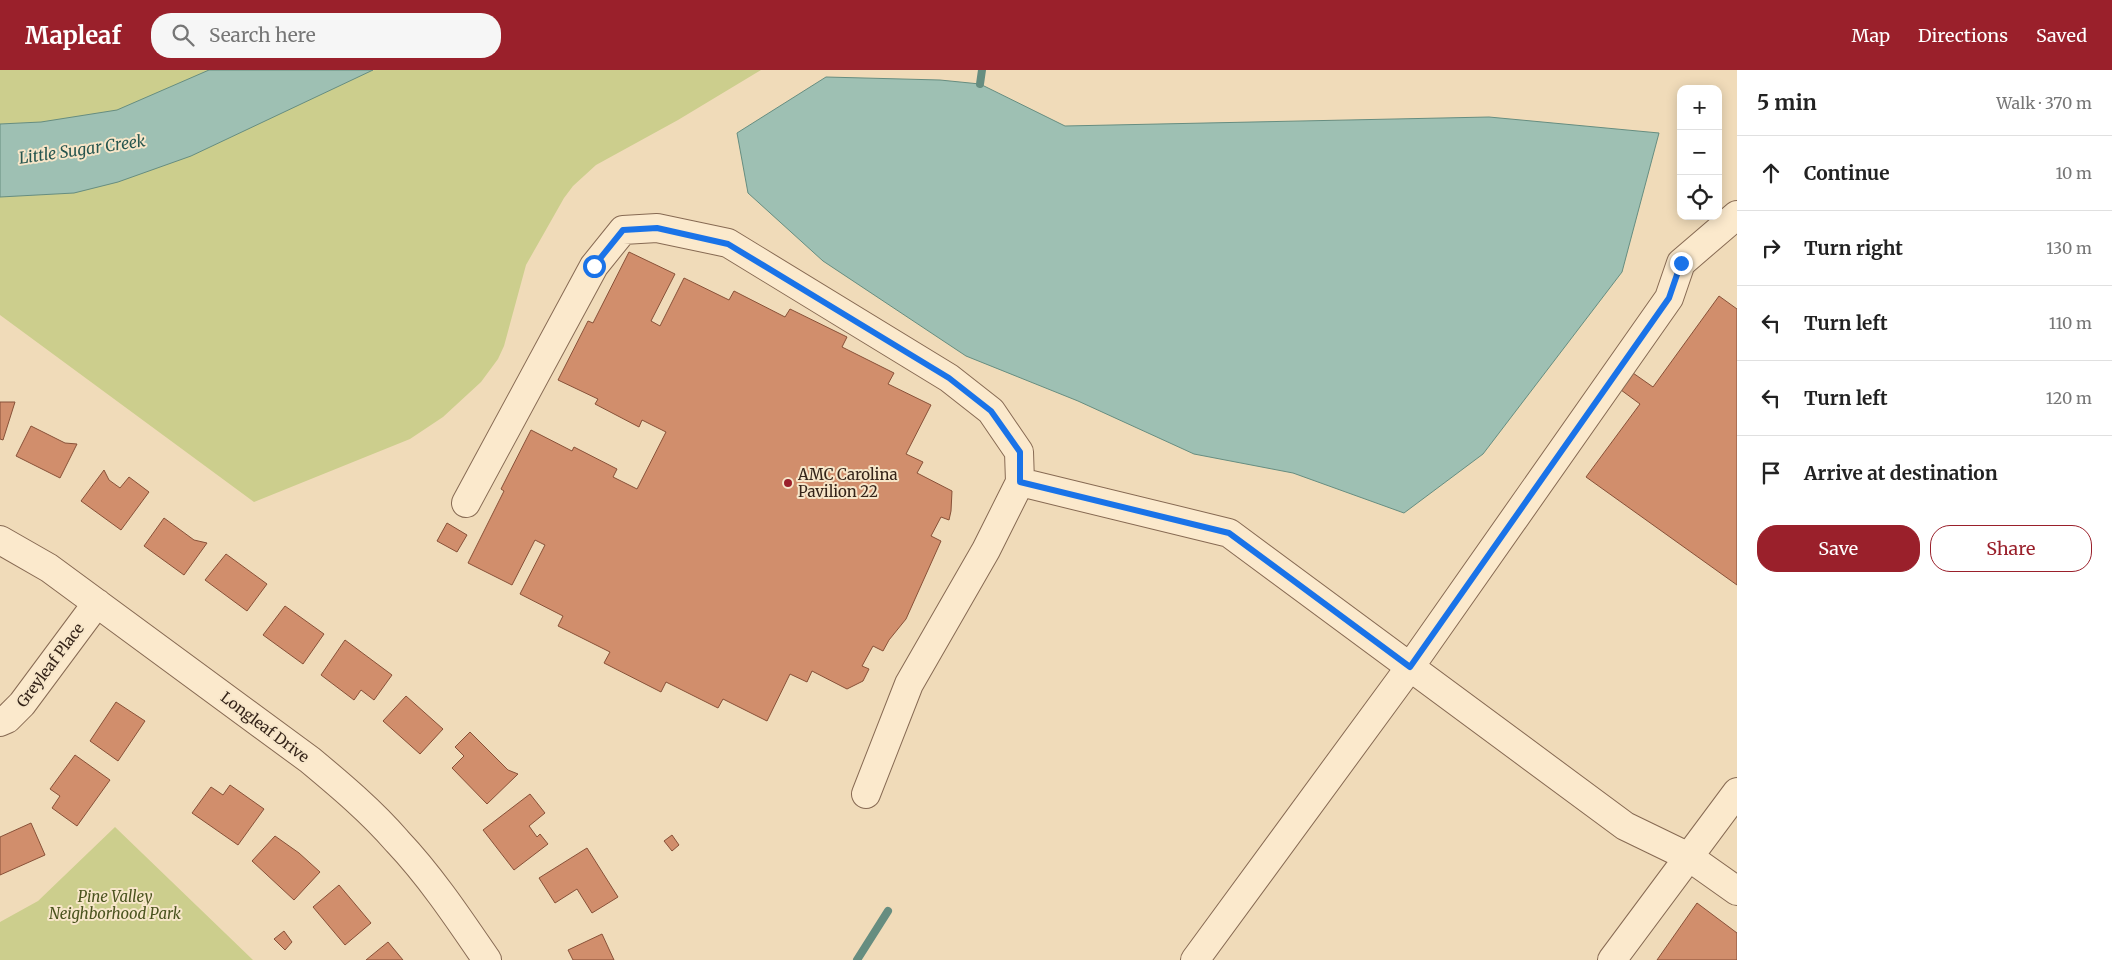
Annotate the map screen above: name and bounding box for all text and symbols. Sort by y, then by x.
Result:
search box [151,13,501,58]
text: Mapleaf [25,20,121,51]
icon: search [169,21,197,49]
text: Search here [209,23,316,47]
text: Map [1852,24,1890,47]
text: Directions [1918,24,2008,47]
text: Saved [2036,24,2087,47]
map controls [1677,85,1722,220]
button: + [1677,85,1722,130]
text: 5 min [1757,89,1817,116]
text: Walk · 370 m [1996,93,2092,113]
water label: Little Sugar Creek [17,130,147,168]
button: − [1677,130,1722,175]
icon: ahead [1757,159,1785,187]
text: Continue [1804,161,1890,185]
text: 10 m [2055,163,2092,183]
button: locate [1677,175,1722,220]
icon: right [1757,234,1785,262]
text: Turn right [1804,236,1903,260]
text: 130 m [2046,238,2092,258]
route end [1670,252,1693,275]
route start [583,255,606,278]
icon: left [1757,309,1785,337]
text: Turn left [1804,311,1888,335]
text: 110 m [2049,313,2092,333]
icon: left [1757,384,1785,412]
text: Turn left [1804,386,1888,410]
text: 120 m [2046,388,2092,408]
icon: arrive [1757,459,1785,487]
text: Arrive at destination [1804,461,1998,485]
place label: AMC Carolina Pavilion 22 [797,465,897,501]
marker: AMC Carolina Pavilion 22 [782,477,794,489]
button: Save [1757,525,1920,572]
button: Share [1930,525,2092,572]
street label: Greyleaf Place [12,619,88,711]
street label: Longleaf Drive [217,688,313,766]
park label: Pine Valley Neighborhood Park [49,887,182,923]

